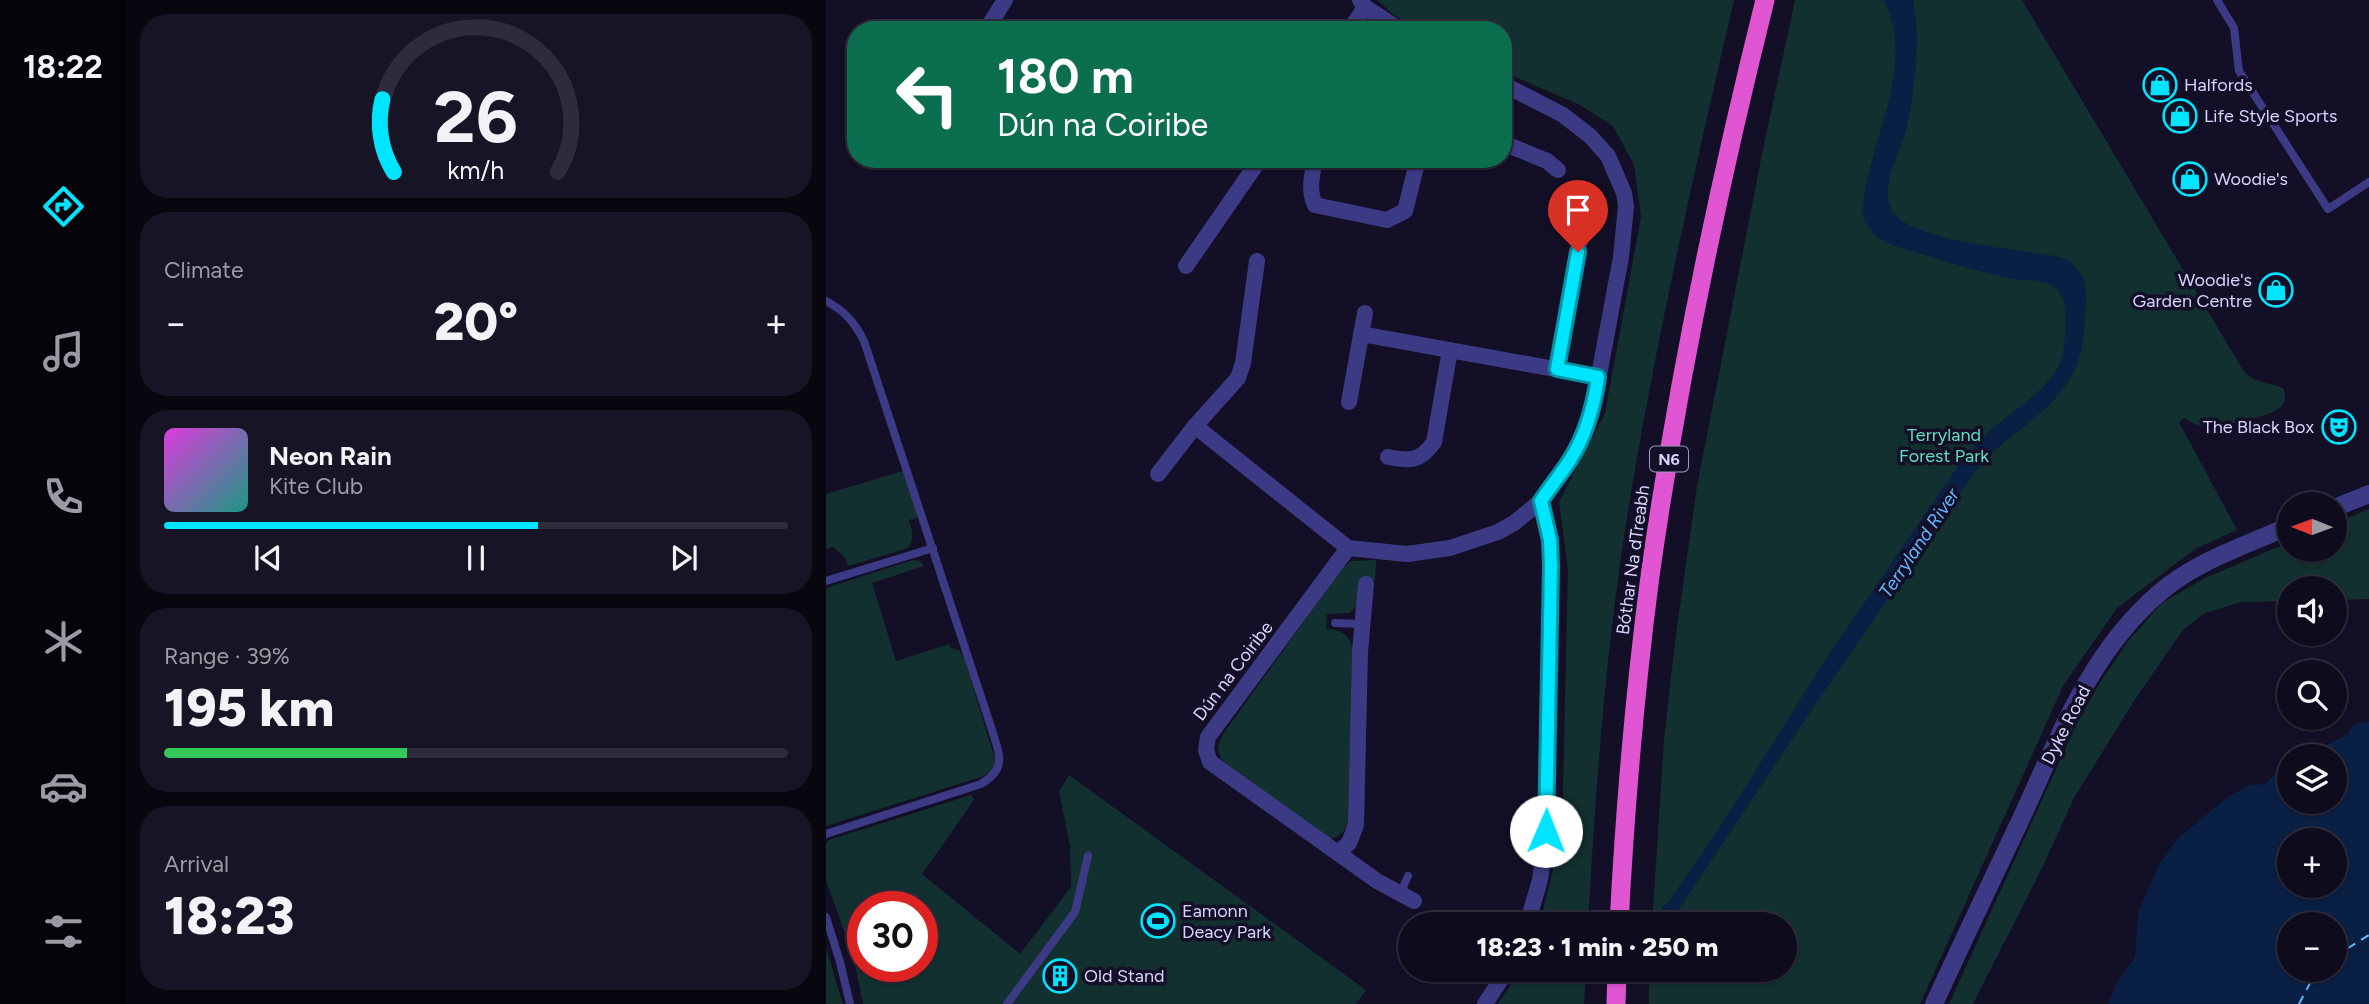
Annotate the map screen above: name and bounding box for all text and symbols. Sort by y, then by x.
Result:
text: 180 m [997,46,1134,105]
text: 18:22 [23,48,103,86]
icon: left [882,49,973,140]
shop icon: Halfords [2141,66,2179,104]
text: 26 [434,73,518,160]
place label: Halfords [2184,74,2253,96]
shop icon: Life Style Sports [2161,97,2199,135]
place label: Life Style Sports [2204,105,2337,127]
text: Dún na Coiribe [997,106,1208,144]
text: km/h [447,155,505,185]
shop icon: Woodie's [2171,160,2209,198]
place label: Woodie's [2214,168,2288,190]
pin [1548,180,1608,252]
icon: directions [39,182,88,231]
icon: arrive [1559,191,1597,229]
text: Climate [164,256,243,284]
place label: Woodie's Garden Centre [2133,269,2252,312]
shop icon: Woodie's Garden Centre [2257,271,2295,309]
text: 20° [434,291,518,353]
text: − [164,300,188,346]
text: + [764,300,788,346]
icon: music [39,327,88,376]
theatre icon: The Black Box [2320,408,2358,446]
place label: The Black Box [2203,416,2314,438]
park label: Terryland Forest Park [1899,424,1989,467]
text: Neon Rain [269,440,392,472]
road number: N6 [1650,446,1688,472]
icon: phone [39,472,88,521]
text: Kite Club [269,472,363,500]
water label: Terryland River [1874,483,1964,602]
street label: Bóthar Na dTreabh [1612,484,1654,636]
north arrow [2277,492,2347,562]
map controls [2277,492,2347,982]
icon: previous [249,539,287,577]
icon: pause [457,539,495,577]
icon: next [665,539,703,577]
button: sound [2277,576,2347,646]
icon: climate [39,617,88,666]
street label: Dún na Coiribe [1188,617,1278,725]
text: Range · 39% [164,642,290,670]
button: search [2277,660,2347,730]
text: 195 km [164,677,334,739]
street label: Dyke Road [2037,682,2095,768]
button: layers [2277,744,2347,814]
icon: car [39,762,88,811]
position arrow [1509,794,1583,868]
button: + [2277,828,2347,898]
text: Arrival [164,850,229,878]
text: 18:23 [164,885,295,947]
speed limit sign: 30 [847,891,938,982]
place label: Eamonn Deacy Park [1182,900,1271,943]
sports icon: Eamonn Deacy Park [1139,902,1177,940]
icon: filters [39,907,88,956]
button: − [2277,912,2347,982]
text: 18:23 · 1 min · 250 m [1477,931,1718,963]
building icon: Old Stand [1041,957,1079,995]
place label: Old Stand [1084,965,1165,987]

